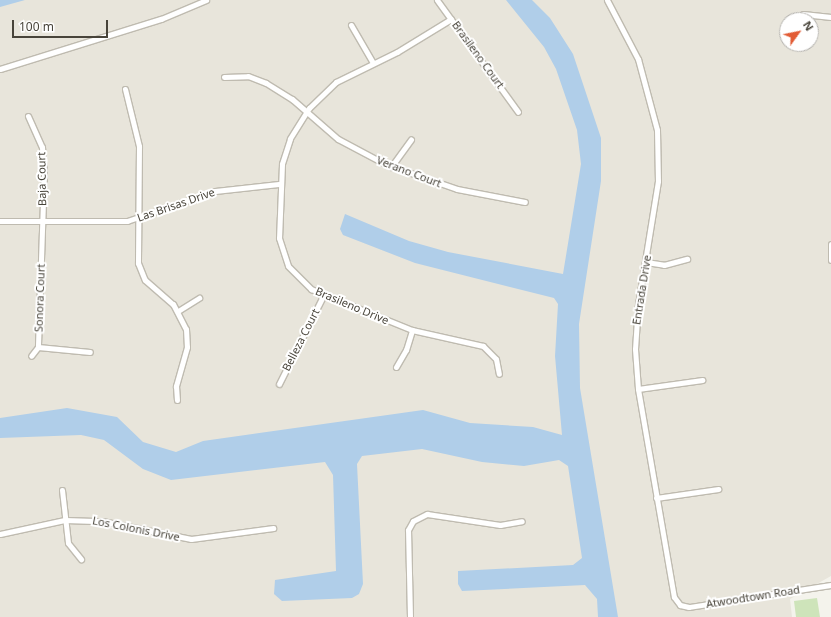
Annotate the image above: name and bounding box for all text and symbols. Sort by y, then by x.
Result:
scale bar [14,12,110,38]
north arrow [779,12,819,52]
text: 100 m [19,18,54,35]
text: N [800,18,817,34]
street label: Brasileno Court [449,19,507,91]
street label: Baja Court [35,152,49,206]
street label: Verano Court [375,154,443,190]
street label: Las Brisas Drive [135,186,217,224]
street label: Entrada Drive [630,254,654,326]
street label: Sonora Court [32,264,48,332]
street label: Brasileno Drive [313,285,391,327]
street label: Belleza Court [280,307,322,373]
street label: Los Colonis Drive [91,514,181,544]
street label: Atwoodtown Road [705,583,801,611]

